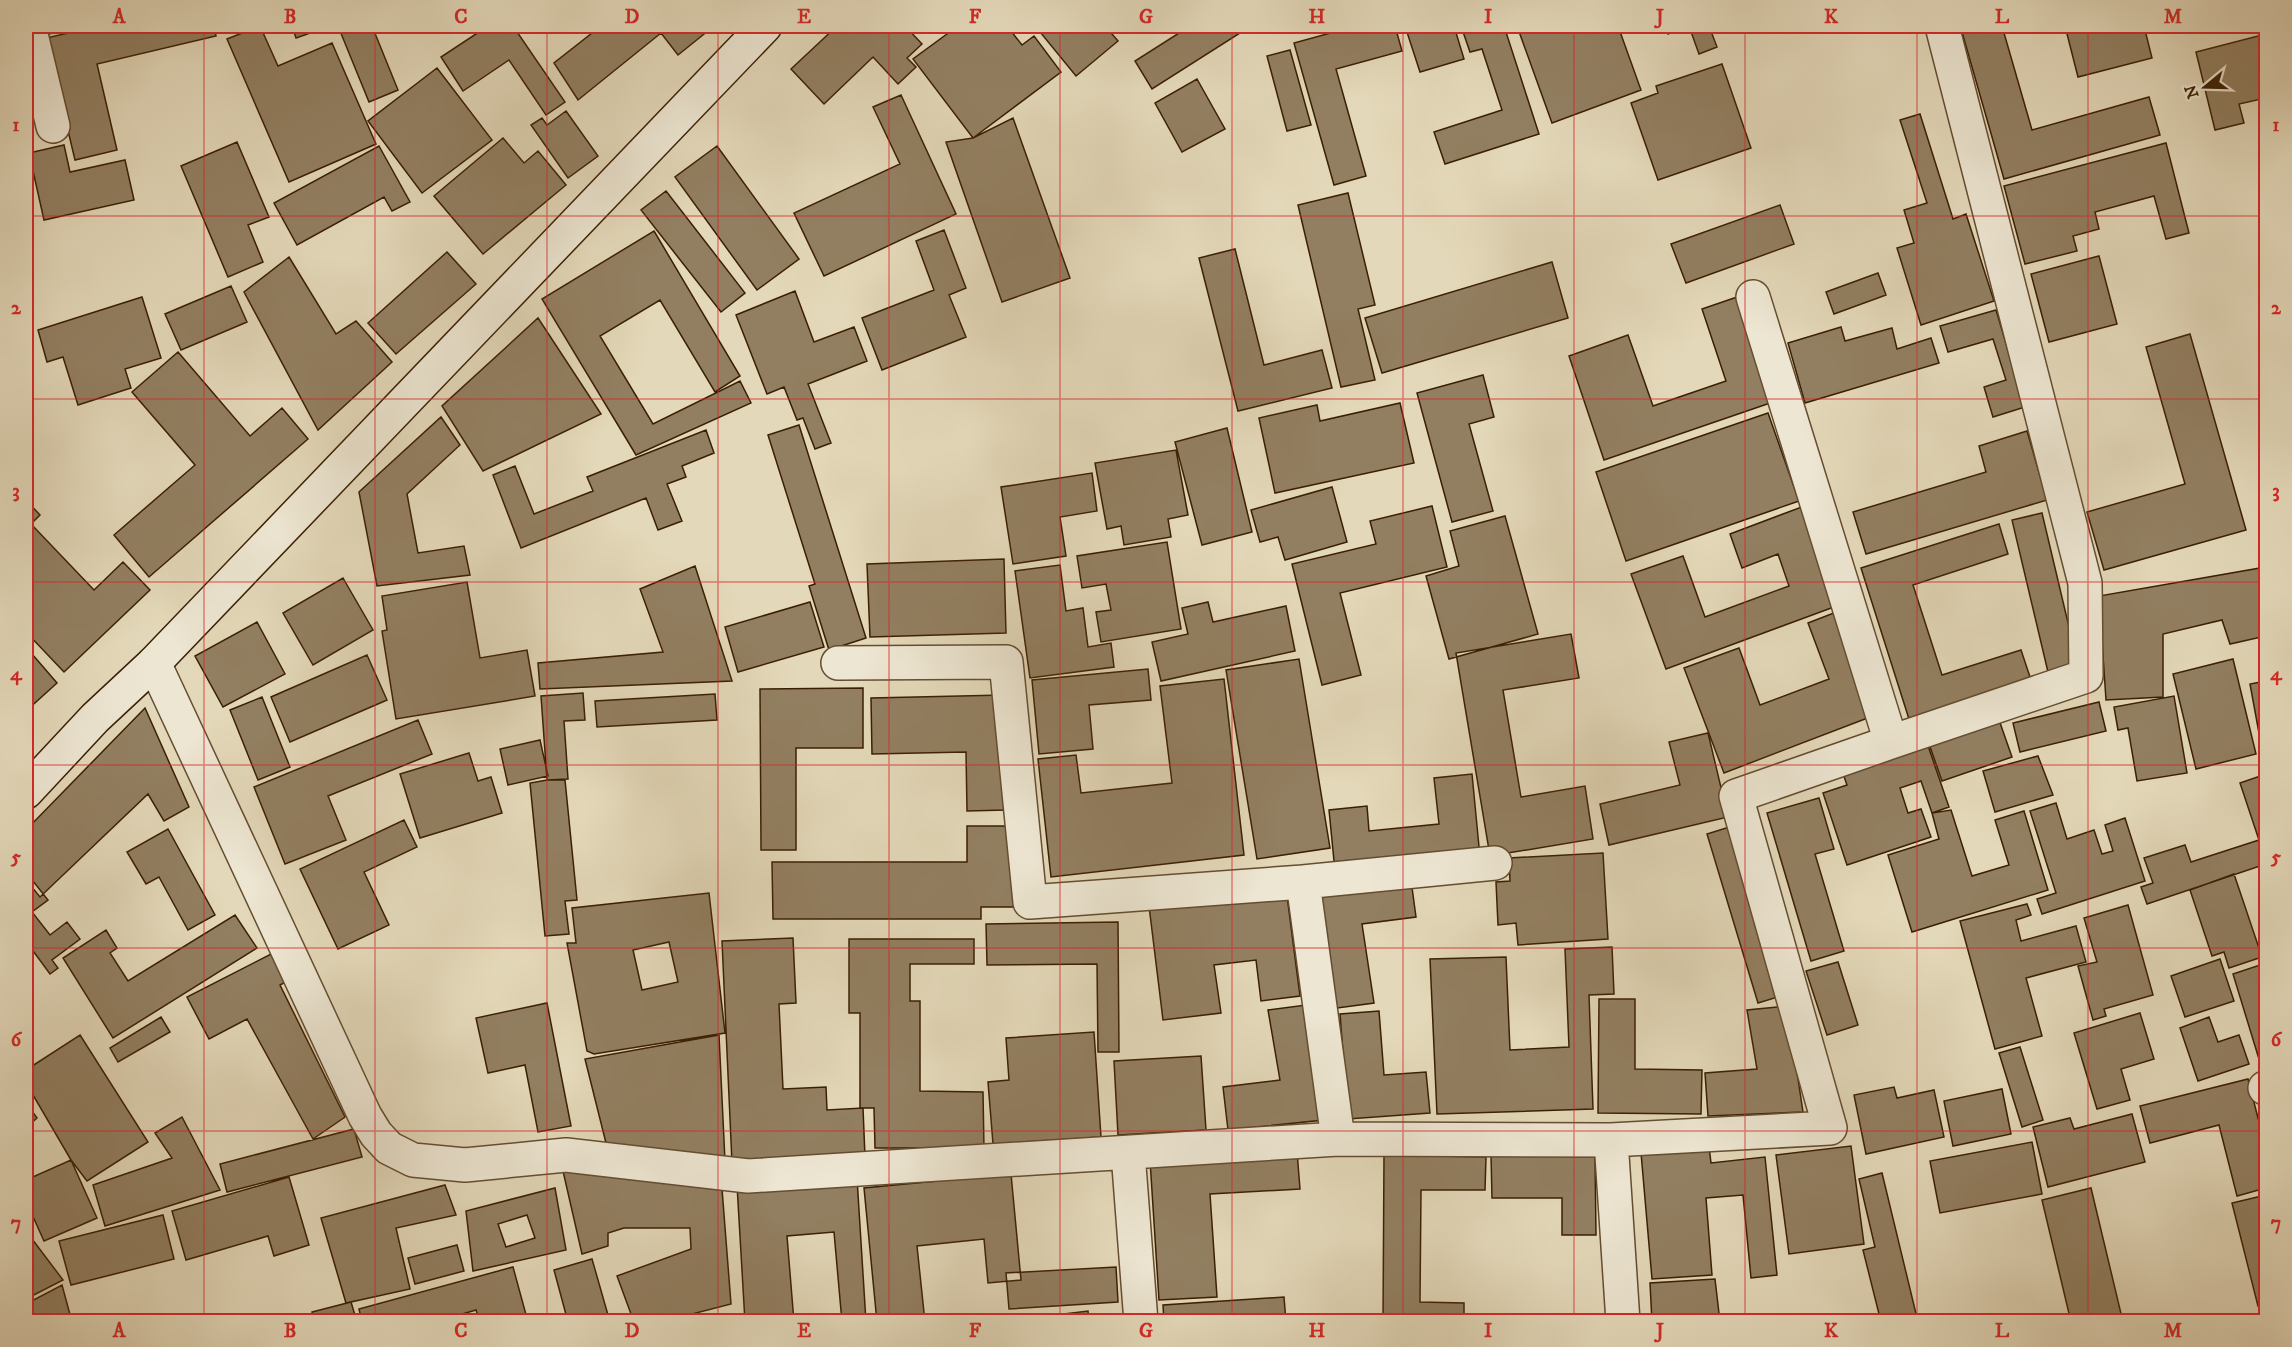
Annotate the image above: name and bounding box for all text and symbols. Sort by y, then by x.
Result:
text: A [112,5,127,30]
text: B [284,5,296,30]
text: C [454,5,468,30]
text: D [625,5,640,30]
text: E [797,5,811,30]
text: F [969,5,982,30]
text: G [1139,5,1153,30]
text: H [1309,5,1326,30]
text: I [1484,5,1492,30]
text: J [1654,5,1664,30]
text: K [1824,5,1839,30]
text: L [1995,5,2010,30]
text: M [2164,5,2182,30]
north arrow [2175,57,2235,117]
text: N [2180,82,2203,101]
text: 1 [12,113,20,138]
text: 1 [2272,113,2280,138]
text: 2 [11,296,22,321]
text: 2 [2271,296,2282,321]
text: 3 [12,479,20,504]
text: 3 [2272,479,2280,504]
text: 4 [10,662,23,687]
text: 4 [2270,662,2283,687]
text: 5 [10,845,21,870]
text: 5 [2270,845,2281,870]
text: 6 [11,1028,23,1053]
text: 6 [2271,1028,2283,1053]
text: 7 [11,1211,21,1236]
text: 7 [2271,1211,2281,1236]
text: A [112,1319,127,1344]
text: B [284,1319,296,1344]
text: C [454,1319,468,1344]
text: D [625,1319,640,1344]
text: E [797,1319,811,1344]
text: F [969,1319,982,1344]
text: G [1139,1319,1153,1344]
text: H [1309,1319,1326,1344]
text: I [1484,1319,1492,1344]
text: J [1654,1319,1664,1344]
text: K [1824,1319,1839,1344]
text: L [1995,1319,2010,1344]
text: M [2164,1319,2182,1344]

